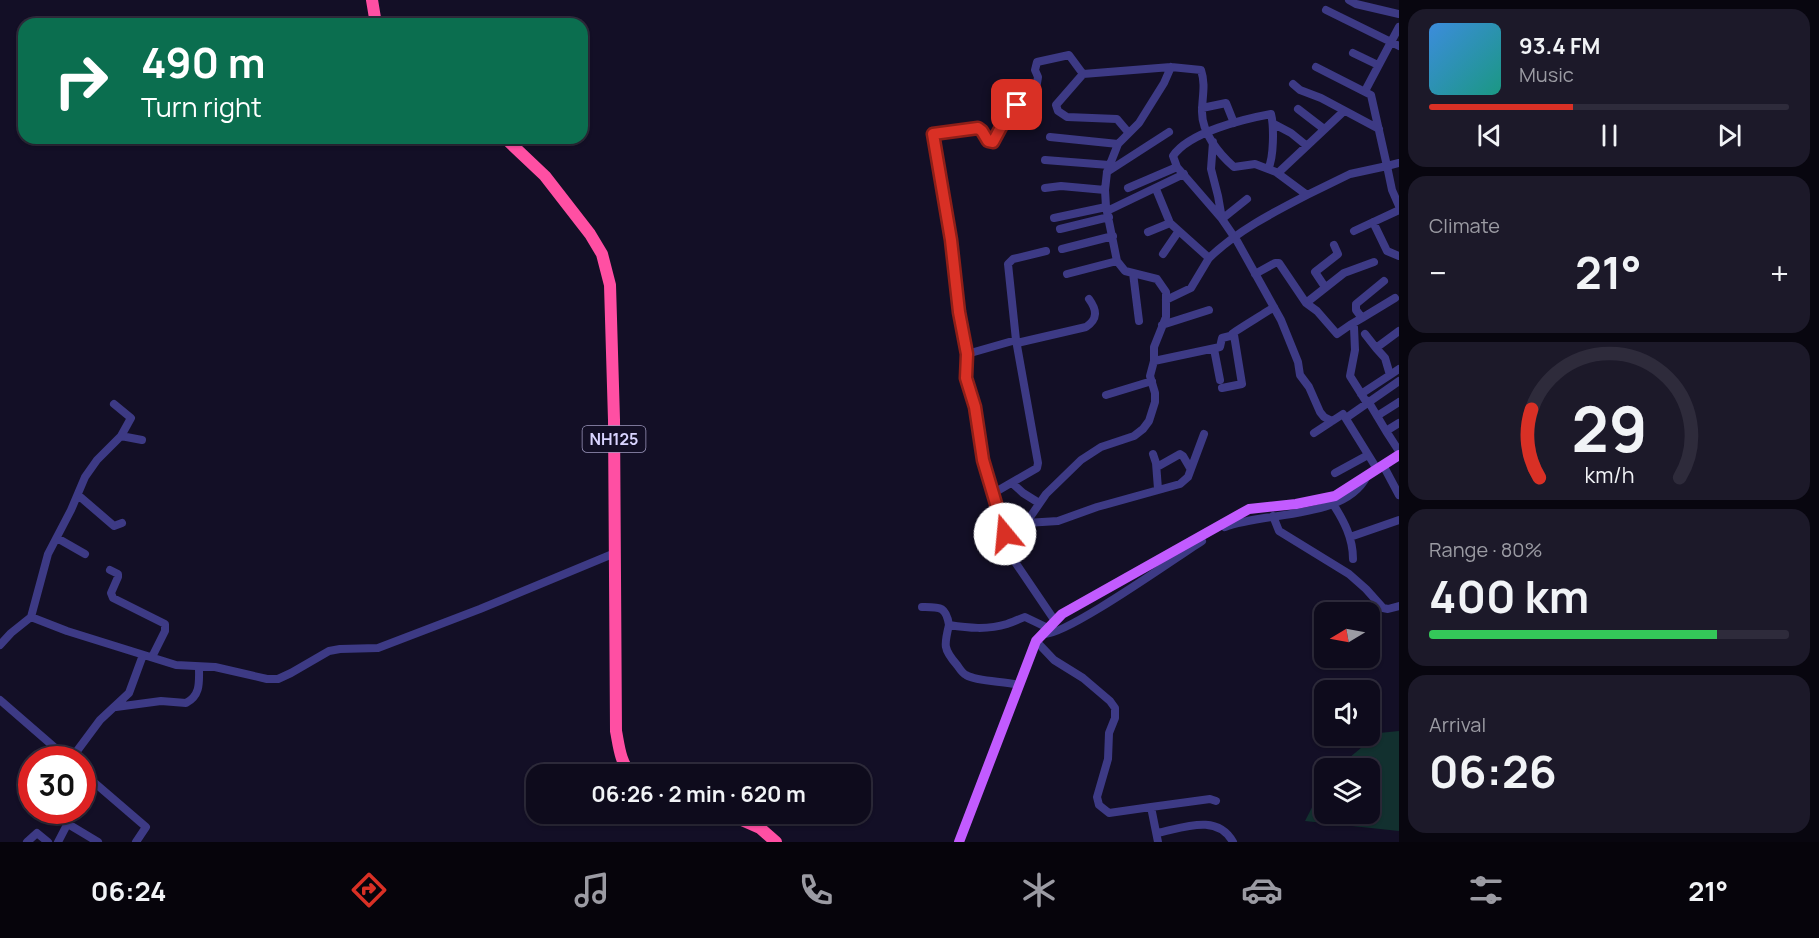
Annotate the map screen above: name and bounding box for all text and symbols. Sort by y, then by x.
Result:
text: 93.4 FM [1519,31,1600,61]
text: 490 m [141,33,265,91]
icon: right [42,42,120,120]
text: Music [1519,61,1574,88]
pin [991,79,1042,130]
text: Turn right [141,88,262,125]
icon: arrive [1000,88,1033,121]
icon: previous [1473,119,1506,152]
icon: pause [1593,119,1626,152]
icon: next [1713,119,1746,152]
text: Climate [1429,212,1500,239]
text: 21° [1575,241,1642,303]
text: − [1429,250,1447,295]
text: + [1770,250,1789,295]
text: 29 [1571,385,1647,471]
road number: NH125 [582,426,646,452]
text: km/h [1584,460,1634,489]
position arrow [973,502,1037,566]
text: Range · 80% [1429,536,1543,563]
text: 400 km [1429,565,1589,627]
north arrow [1314,602,1380,668]
map controls [1314,602,1380,824]
button: sound [1314,680,1380,746]
text: Arrival [1429,711,1486,738]
text: 06:26 [1429,740,1557,802]
speed limit sign: 30 [18,746,96,824]
button: layers [1314,758,1380,824]
text: 06:26 · 2 min · 620 m [591,779,806,809]
icon: directions [348,869,390,911]
icon: music [571,869,613,911]
icon: phone [795,869,837,911]
icon: climate [1018,869,1060,911]
icon: car [1241,869,1283,911]
icon: filters [1465,869,1507,911]
text: 06:24 [91,872,166,909]
text: 21° [1688,872,1728,909]

